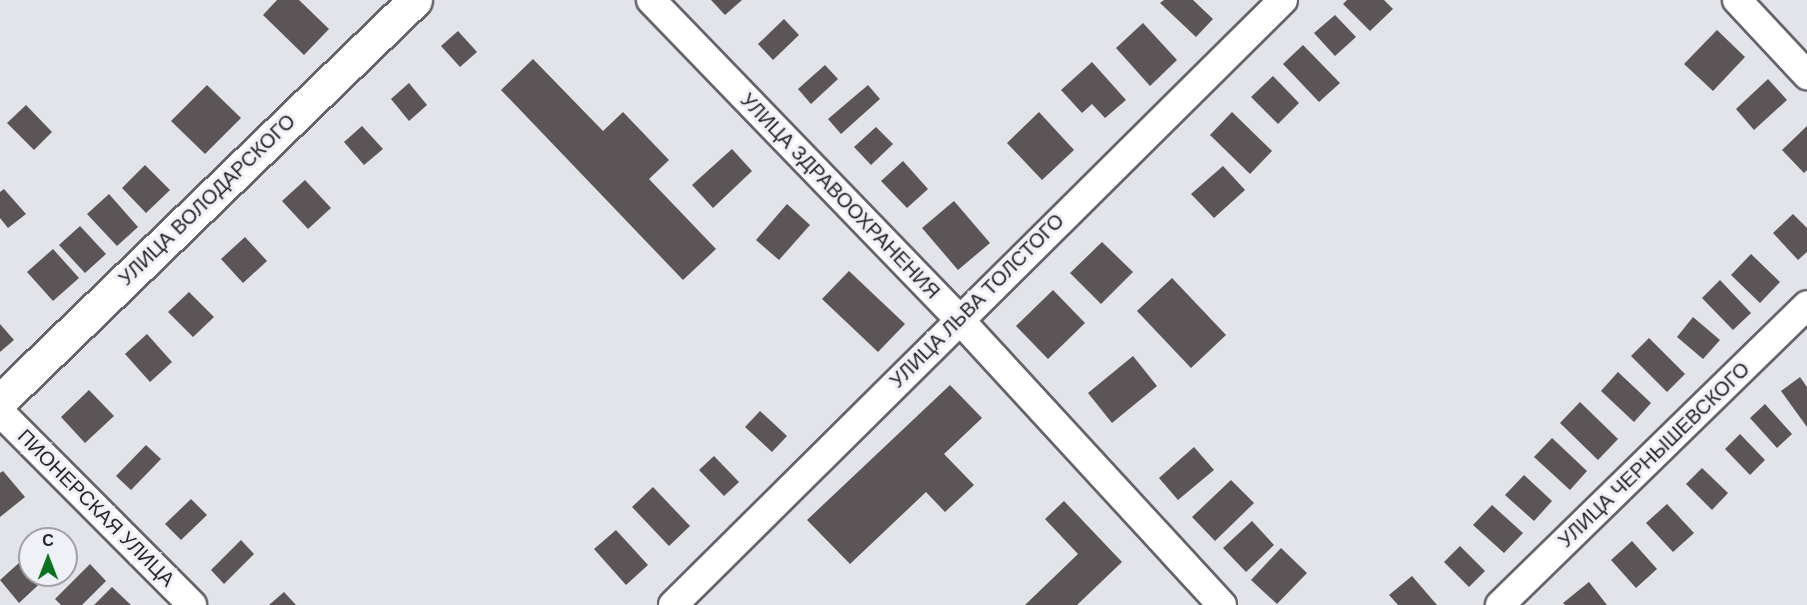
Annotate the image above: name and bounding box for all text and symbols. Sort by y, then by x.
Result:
street label: УЛИЦА ЗДРАВООХРАНЕНИЯ [735,88,945,304]
street label: УЛИЦА ВОЛОДАРСКОГО [114,109,300,291]
street label: УЛИЦА ЛЬВА ТОЛСТОГО [885,209,1069,393]
street label: УЛИЦА ЧЕРНЫШЕВСКОГО [1554,357,1754,553]
street label: ПИОНЕРСКАЯ УЛИЦА [13,425,179,591]
north arrow [18,527,78,587]

